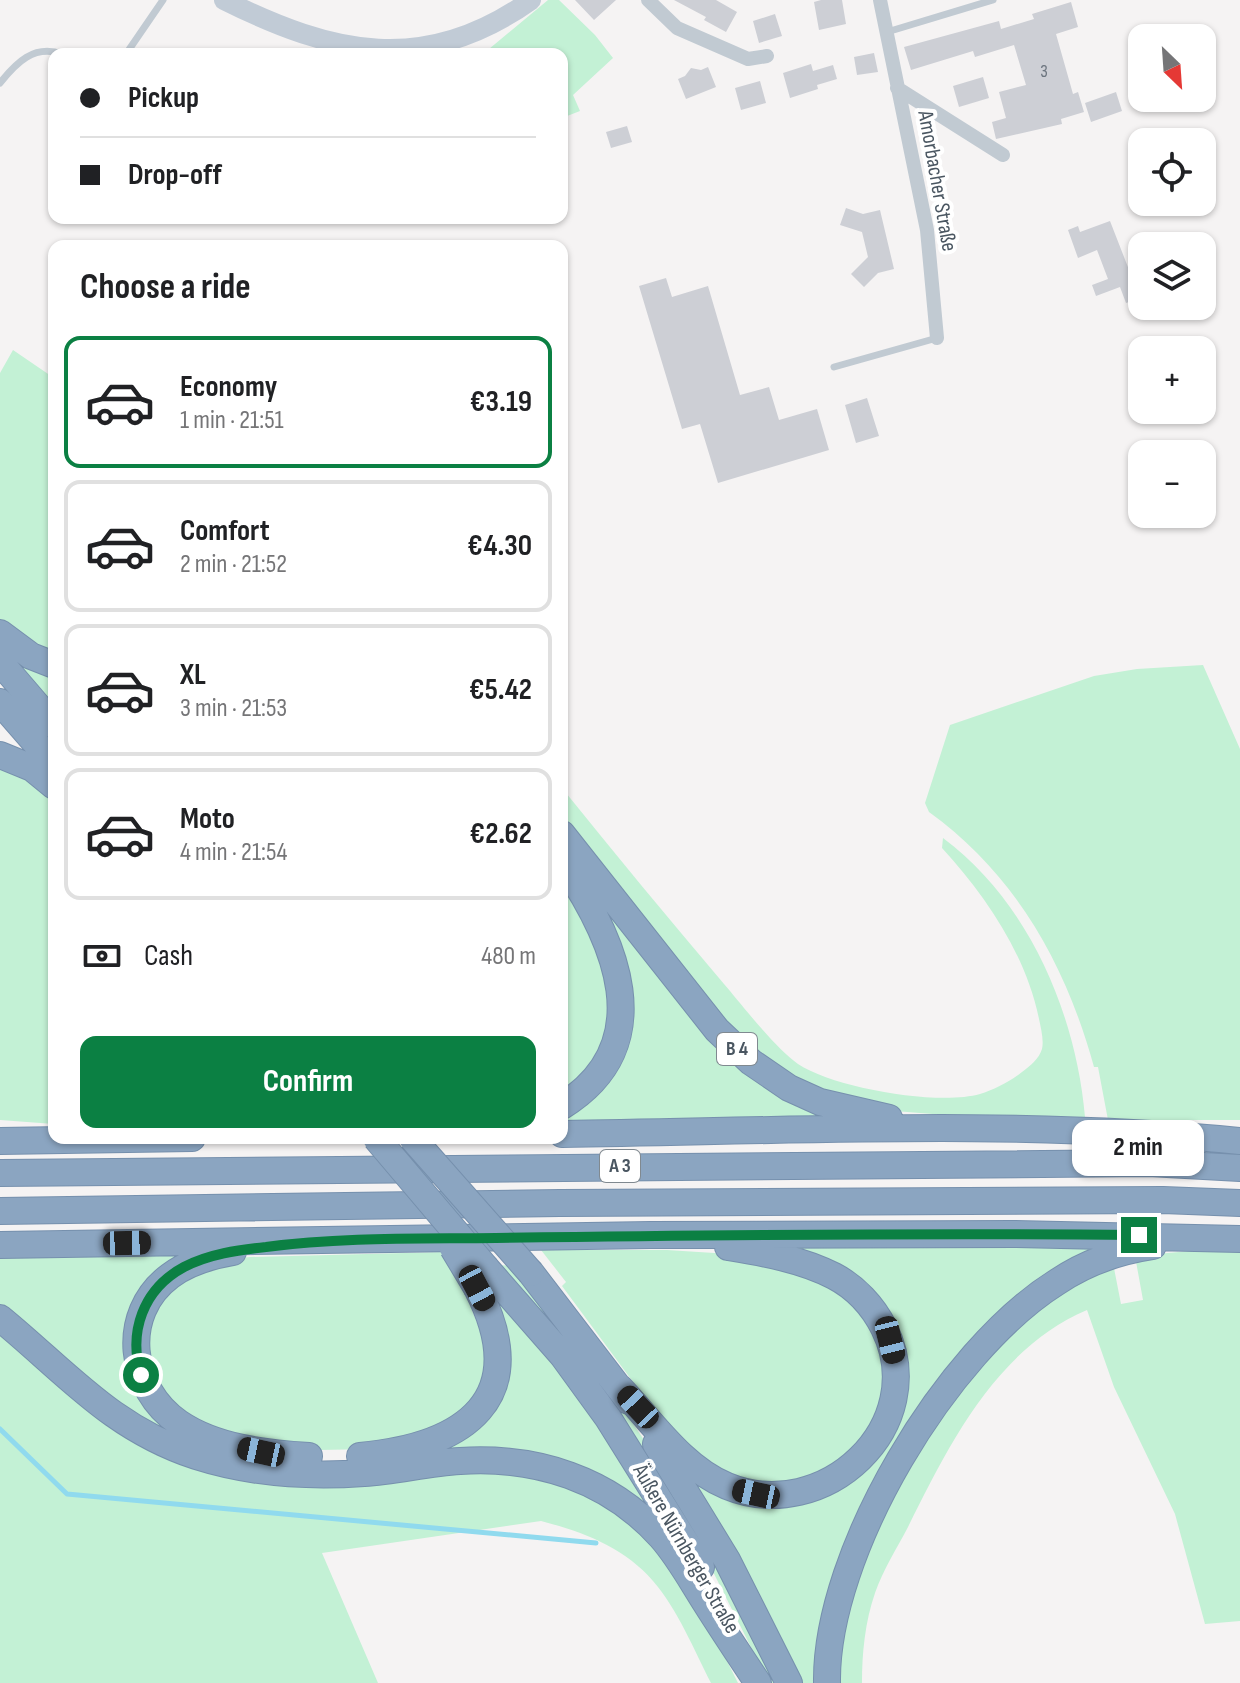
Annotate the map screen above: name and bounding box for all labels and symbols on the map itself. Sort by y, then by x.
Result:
north arrow [1128,24,1216,112]
house number: 3 [1040,61,1048,82]
street label: Amorbacher Straße [911,108,963,254]
road number: B 4 [717,1033,757,1065]
callout: 2 min [1073,1119,1205,1175]
road number: A 3 [600,1150,640,1182]
route end [1121,1217,1157,1253]
car [103,1231,151,1255]
car [455,1261,499,1315]
car [873,1314,907,1366]
route start [123,1357,159,1393]
car [613,1381,663,1433]
car [235,1435,287,1469]
street label: Äußere Nürnberger Straße [626,1459,745,1638]
car [730,1477,782,1511]

